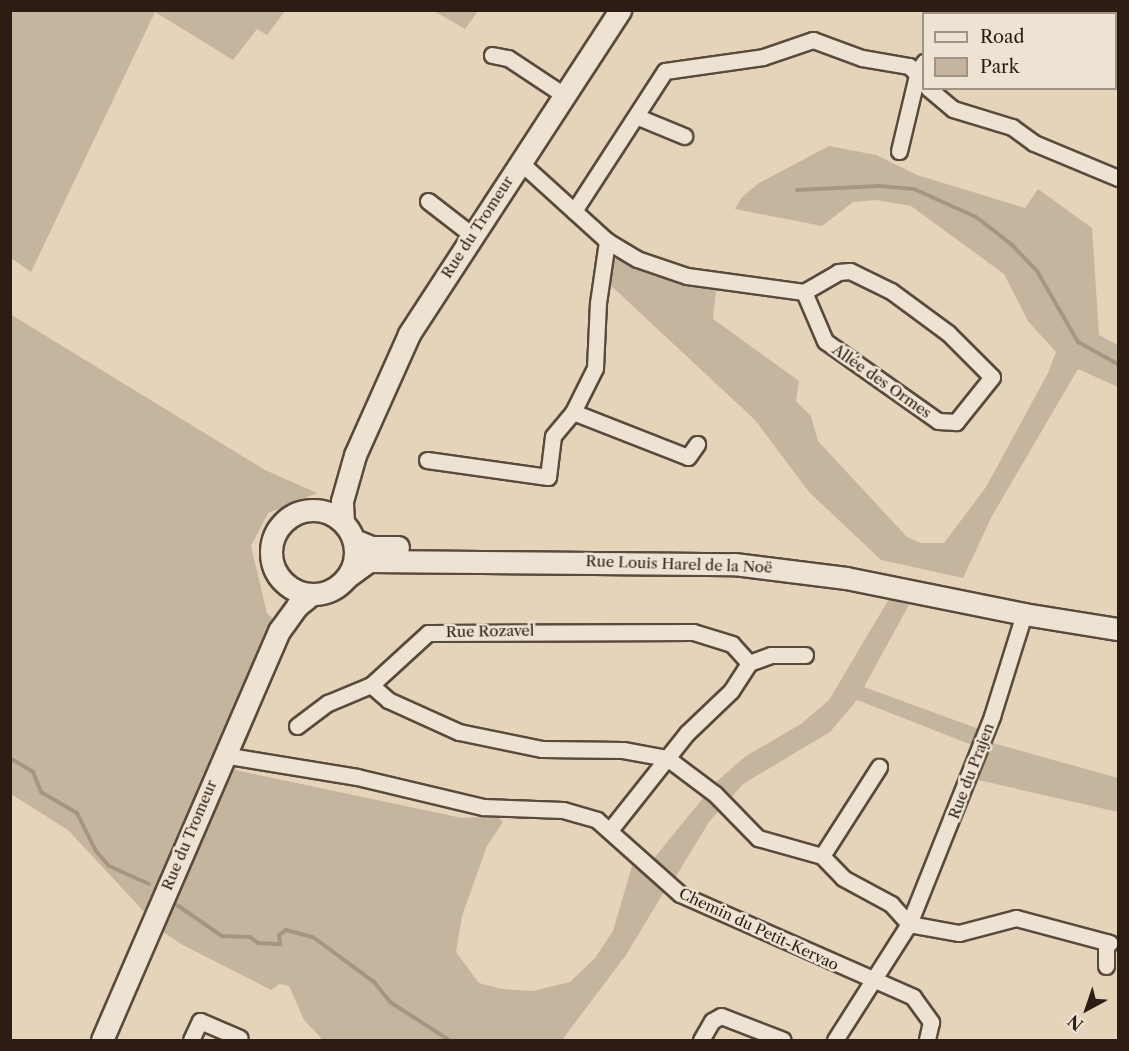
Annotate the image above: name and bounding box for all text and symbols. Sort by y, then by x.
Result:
legend [922,12,1117,90]
text: Road [980,26,1025,48]
text: Park [980,56,1019,78]
street label: Rue du Tromeur [437,172,517,282]
street label: Allée des Ormes [829,340,935,422]
street label: Rue Louis Harel de la Noë [585,552,773,576]
street label: Rue Rozavel [446,621,534,641]
street label: Rue du Prajen [944,721,998,821]
street label: Rue du Tromeur [158,777,220,893]
street label: Chemin du Petit-Kervao [676,884,842,974]
north arrow [1057,979,1117,1039]
text: N [1064,1011,1087,1035]

